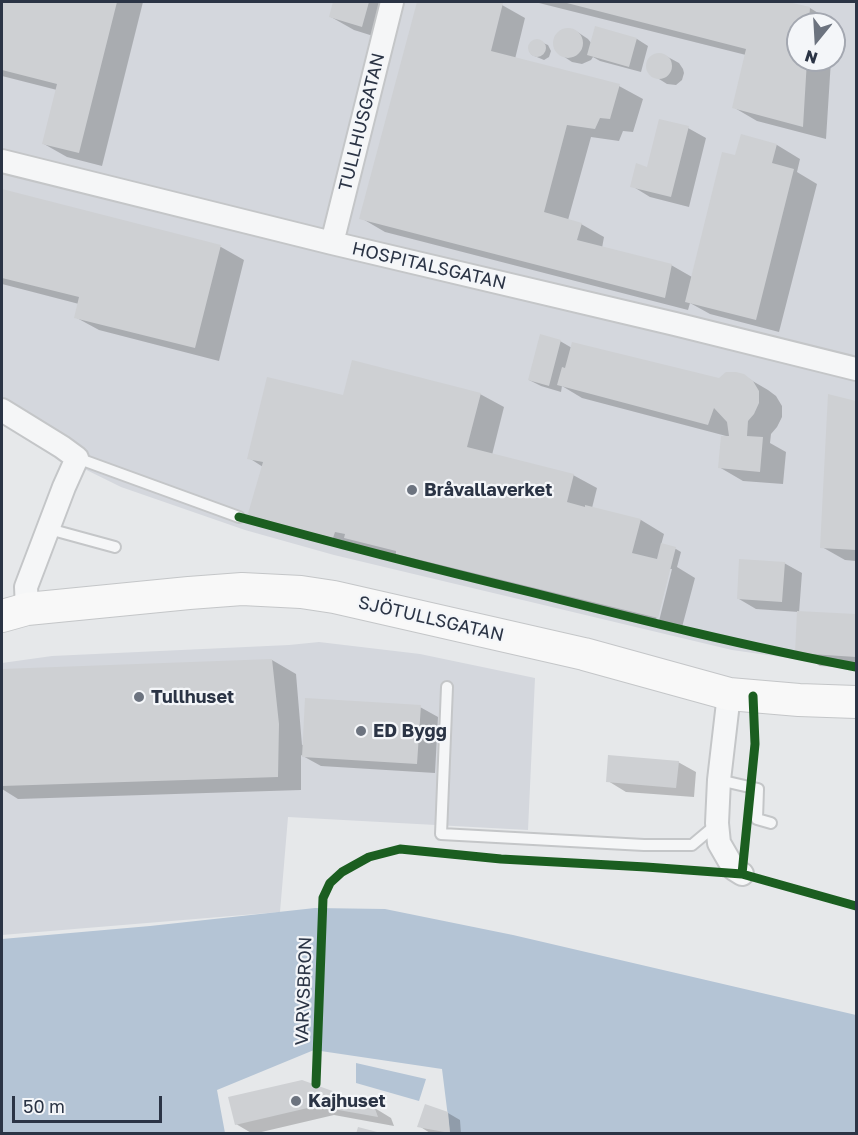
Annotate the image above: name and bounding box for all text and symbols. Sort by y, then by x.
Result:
north arrow [786,12,846,72]
text: N [802,46,820,69]
street label: TULLHUSGATAN [334,51,390,193]
street label: HOSPITALSGATAN [350,238,508,294]
place label: Bråvallaverket [424,479,552,501]
marker: Bråvallaverket [405,483,419,497]
street label: SJÖTULLSGATAN [356,592,506,646]
place label: Tullhuset [151,686,234,708]
marker: Tullhuset [132,690,146,704]
place label: ED Bygg [373,720,447,742]
marker: ED Bygg [354,724,368,738]
street label: VARVSBRON [291,936,317,1046]
scale bar [15,1084,165,1122]
place label: Kajhuset [308,1090,386,1112]
marker: Kajhuset [289,1094,303,1108]
text: 50 m [23,1095,65,1117]

